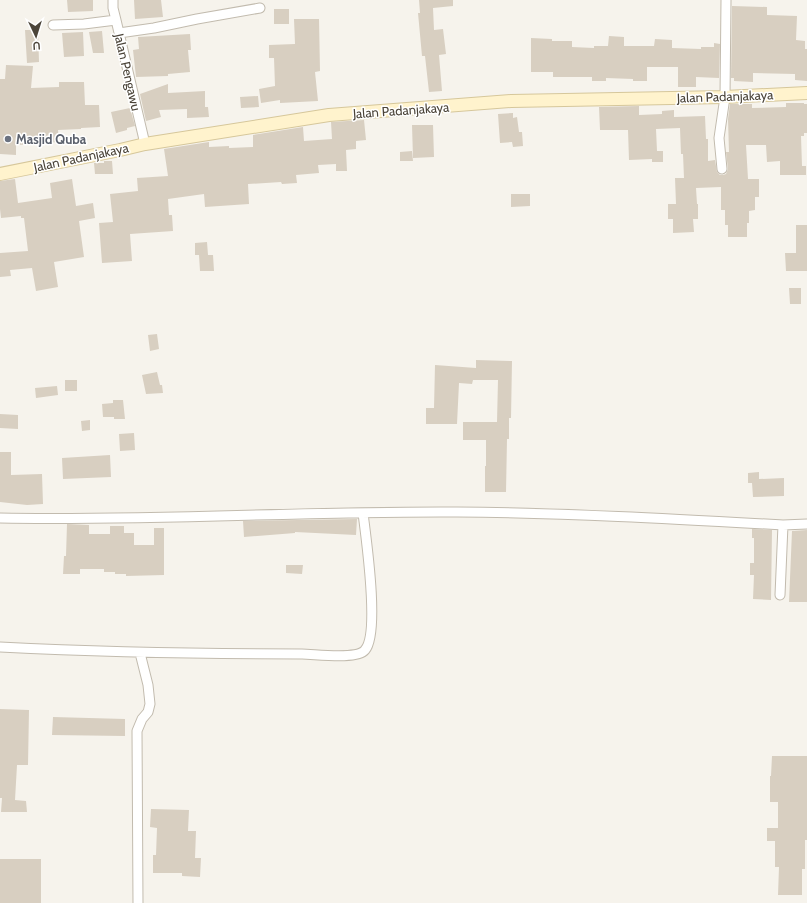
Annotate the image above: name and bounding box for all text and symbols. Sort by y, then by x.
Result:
north arrow [16,16,56,56]
street label: Jalan Pengawu [111,31,145,112]
text: U [32,39,41,53]
street label: Jalan Padanjakaya [675,86,774,107]
street label: Jalan Padanjakaya [351,99,451,122]
place label: Masjid Quba [16,131,87,147]
marker: Masjid Quba [3,134,13,144]
street label: Jalan Padanjakaya [31,139,131,176]

